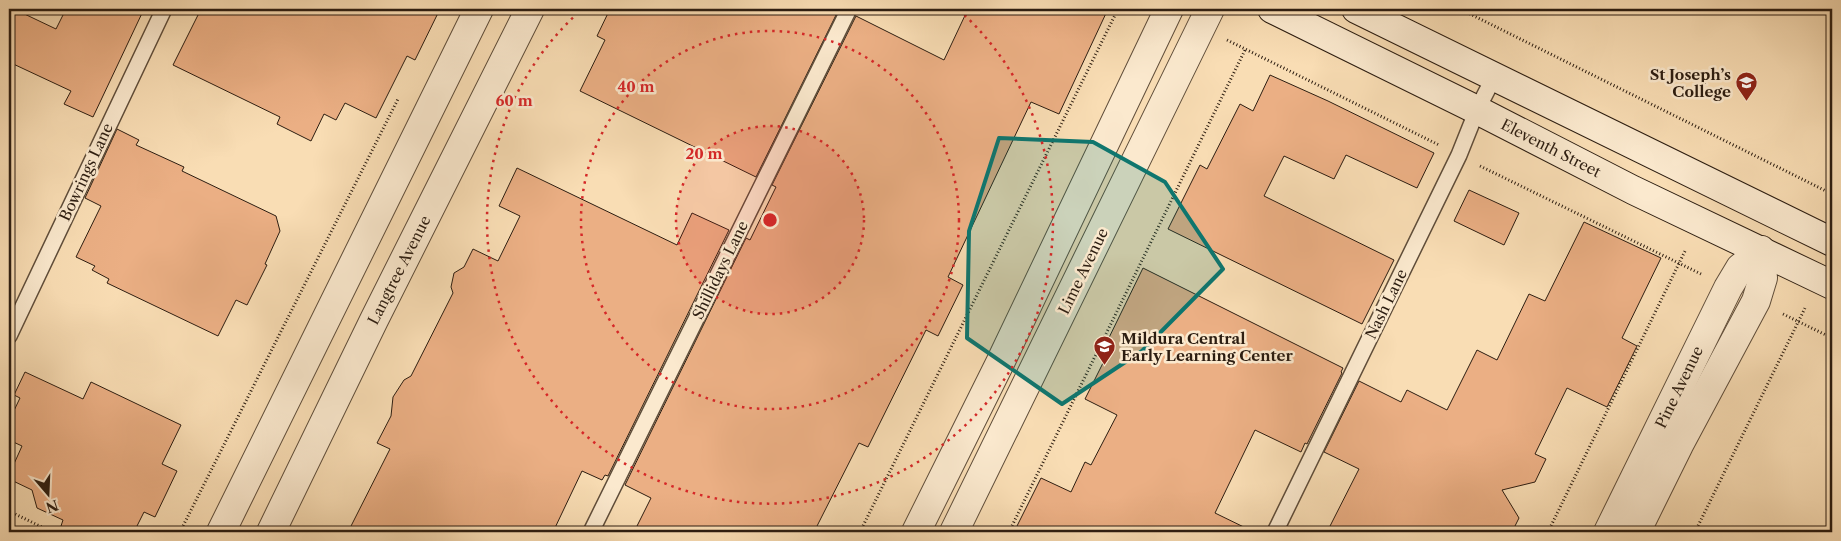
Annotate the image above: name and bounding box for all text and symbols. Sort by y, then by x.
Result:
place label: St Joseph’s College [1650,65,1731,101]
school or university icon: St Joseph’s College [1735,71,1759,102]
text: 40 m [617,77,655,96]
text: 60 m [495,91,533,110]
street label: Eleventh Street [1498,115,1605,182]
street label: Bowrings Lane [55,120,117,224]
text: 20 m [685,144,723,163]
centre of rings [761,211,779,229]
street label: Langtree Avenue [363,212,435,328]
street label: Shillidays Lane [688,218,752,322]
street label: Lime Avenue [1054,225,1112,317]
street label: Nash Lane [1361,266,1411,342]
place label: Mildura Central Early Learning Center [1121,329,1294,365]
school or university icon: Mildura Central Early Learning Center [1093,335,1117,366]
street label: Pine Avenue [1651,343,1707,431]
north arrow [22,468,72,518]
text: N [44,496,61,517]

